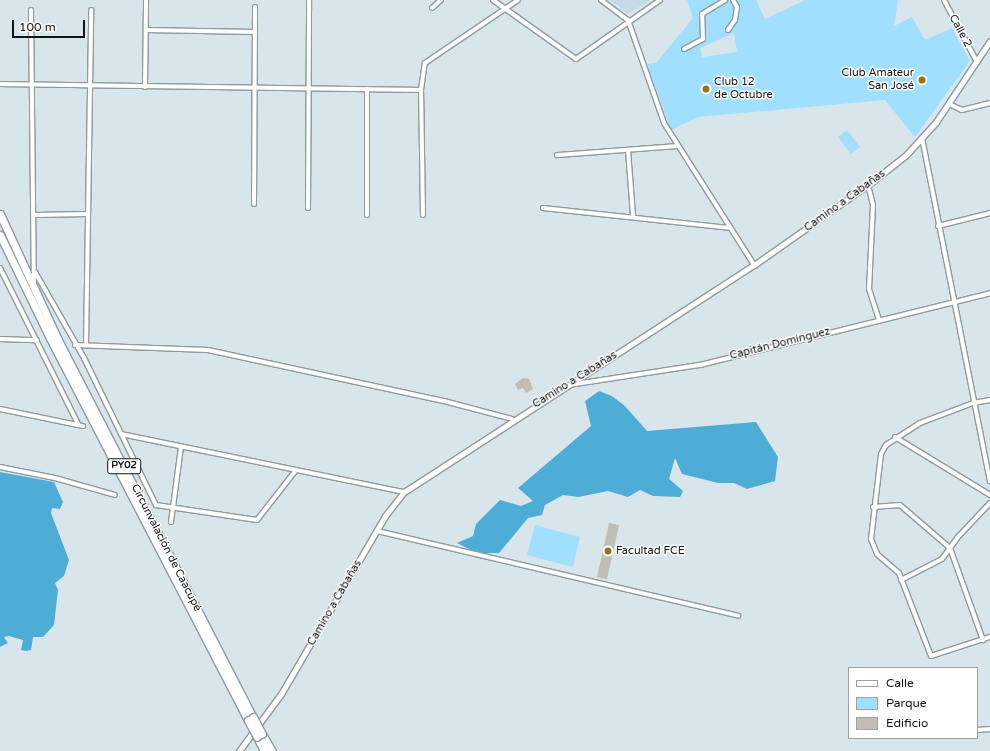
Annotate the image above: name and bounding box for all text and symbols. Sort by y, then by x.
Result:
scale bar [14,12,87,38]
street label: Calle 2 [946,12,974,50]
text: 100 m [19,20,56,34]
place label: Club Amateur San José [842,67,914,93]
marker: Club Amateur San José [917,75,927,85]
place label: Club 12 de Octubre [714,76,773,102]
marker: Club 12 de Octubre [701,84,711,94]
street label: Camino a Cabañas [802,167,888,235]
street label: Capitán Dominguez [728,325,832,363]
street label: Camino a Cabañas [530,349,620,411]
road number: PY02 [107,458,141,474]
street label: Circunvalación de Caacupé [128,482,204,614]
place label: Facultad FCE [616,544,685,558]
marker: Facultad FCE [603,546,613,556]
street label: Camino a Cabañas [305,558,365,648]
legend [848,667,978,739]
text: Calle [886,676,914,690]
text: Parque [886,696,927,710]
text: Edificio [886,716,928,730]

